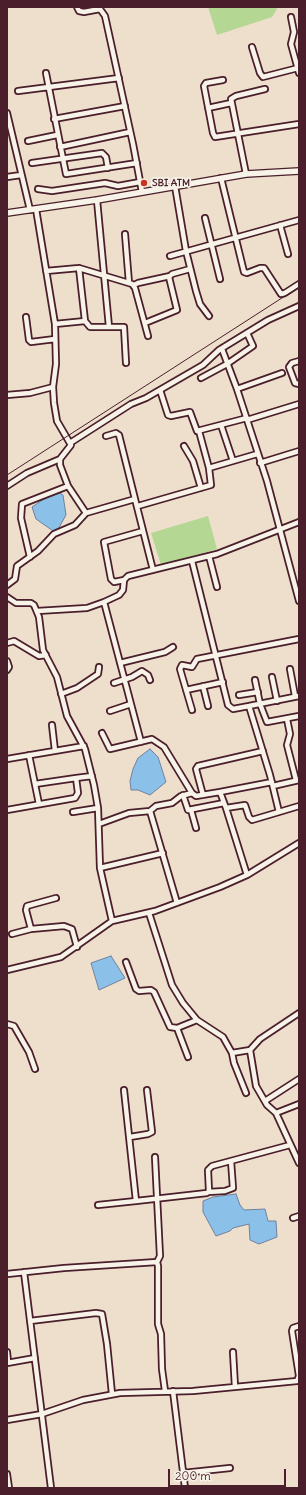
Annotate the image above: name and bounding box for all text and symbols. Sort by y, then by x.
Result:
place label: SBI ATM [152,177,190,189]
marker: SBI ATM [139,178,149,188]
scale bar [170,1461,288,1487]
text: 200 m [175,1468,211,1483]

